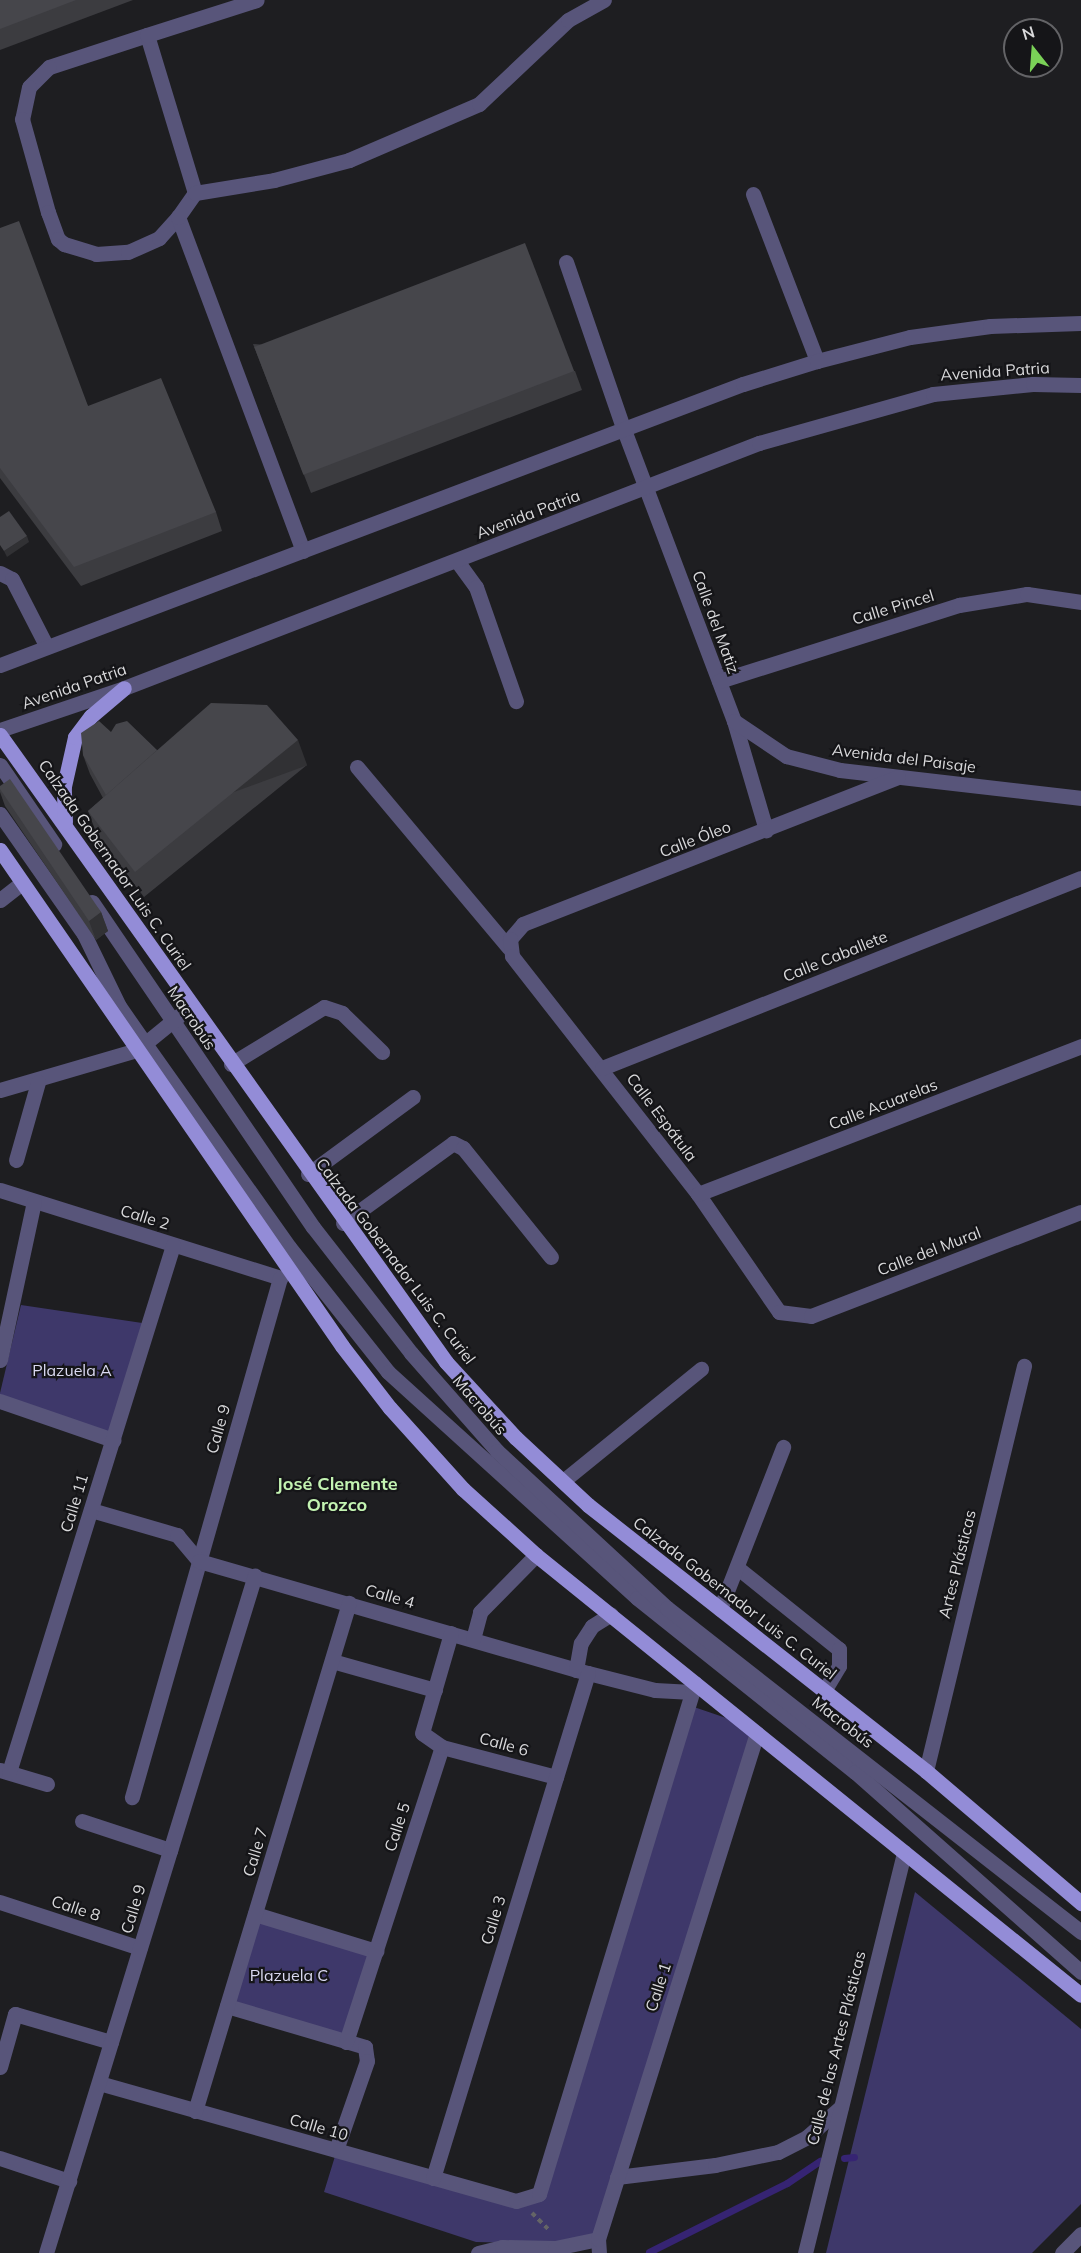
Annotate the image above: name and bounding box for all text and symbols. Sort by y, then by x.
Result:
north arrow [1003,18,1063,78]
text: N [1020,21,1037,44]
street label: Avenida Patria [940,358,1050,384]
street label: Avenida Patria [473,485,583,543]
street label: Calle del Matiz [688,568,744,676]
street label: Calle Pincel [850,585,936,629]
street label: Avenida Patria [19,659,129,713]
street label: Avenida del Paisaje [831,740,977,776]
street label: Calzada Gobernador Luis C. Curiel [35,756,195,974]
street label: Calle Óleo [657,817,733,861]
street label: Calle Caballete [780,926,890,986]
street label: Macrobús [164,982,220,1054]
street label: Calle Espátula [623,1069,701,1165]
street label: Calle Acuarelas [826,1074,940,1134]
street label: Calzada Gobernador Luis C. Curiel [312,1154,480,1368]
street label: Calle 2 [118,1200,172,1234]
street label: Calle del Mural [875,1222,983,1280]
park label: Plazuela A [32,1360,112,1380]
street label: Macrobús [449,1371,511,1439]
street label: Calle 9 [202,1402,234,1456]
street label: Calle 11 [56,1472,92,1534]
district label: José Clemente Orozco [276,1474,398,1516]
street label: Artes Plásticas [934,1508,980,1620]
street label: Calzada Gobernador Luis C. Curiel [630,1513,840,1683]
street label: Calle 4 [363,1580,417,1612]
street label: Macrobús [808,1692,878,1752]
street label: Calle 6 [477,1728,531,1760]
street label: Calle 5 [380,1800,414,1854]
street label: Calle 7 [238,1825,272,1879]
street label: Calle 9 [116,1882,150,1936]
street label: Calle 8 [49,1891,103,1925]
street label: Calle 3 [476,1893,510,1947]
street label: Calle de las Artes Plásticas [803,1949,869,2147]
street label: Calle 1 [641,1960,675,2014]
park label: Plazuela C [250,1965,328,1985]
street label: Calle 10 [288,2110,350,2144]

